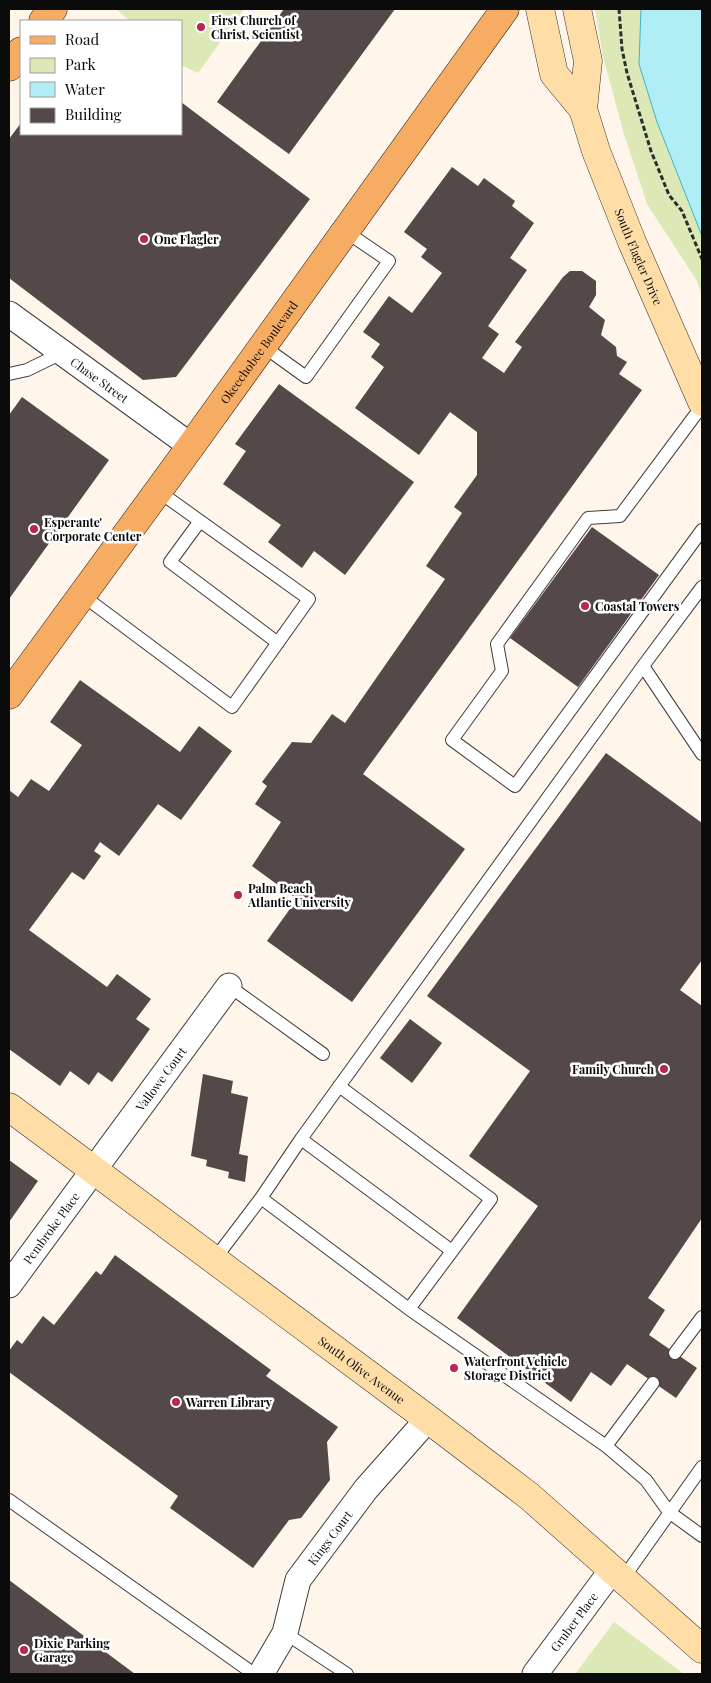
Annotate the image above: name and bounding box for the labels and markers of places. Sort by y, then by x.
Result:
place label: First Church of Christ, Scientist [211,12,301,42]
marker: First Church of Christ, Scientist [195,21,207,33]
place label: One Flagler [154,231,219,247]
marker: One Flagler [138,233,150,245]
place label: Esperante' Corporate Center [44,514,142,544]
marker: Esperante' Corporate Center [28,523,40,535]
place label: Coastal Towers [595,598,680,614]
marker: Coastal Towers [579,600,591,612]
place label: Palm Beach Atlantic University [247,880,352,910]
marker: Palm Beach Atlantic University [232,889,244,901]
place label: Family Church [572,1061,655,1077]
marker: Family Church [658,1063,670,1075]
place label: Waterfront Vehicle Storage District [463,1353,567,1383]
marker: Waterfront Vehicle Storage District [448,1362,460,1374]
place label: Warren Library [185,1394,273,1410]
marker: Warren Library [170,1396,182,1408]
place label: Dixie Parking Garage [34,1635,110,1665]
marker: Dixie Parking Garage [18,1644,30,1656]

